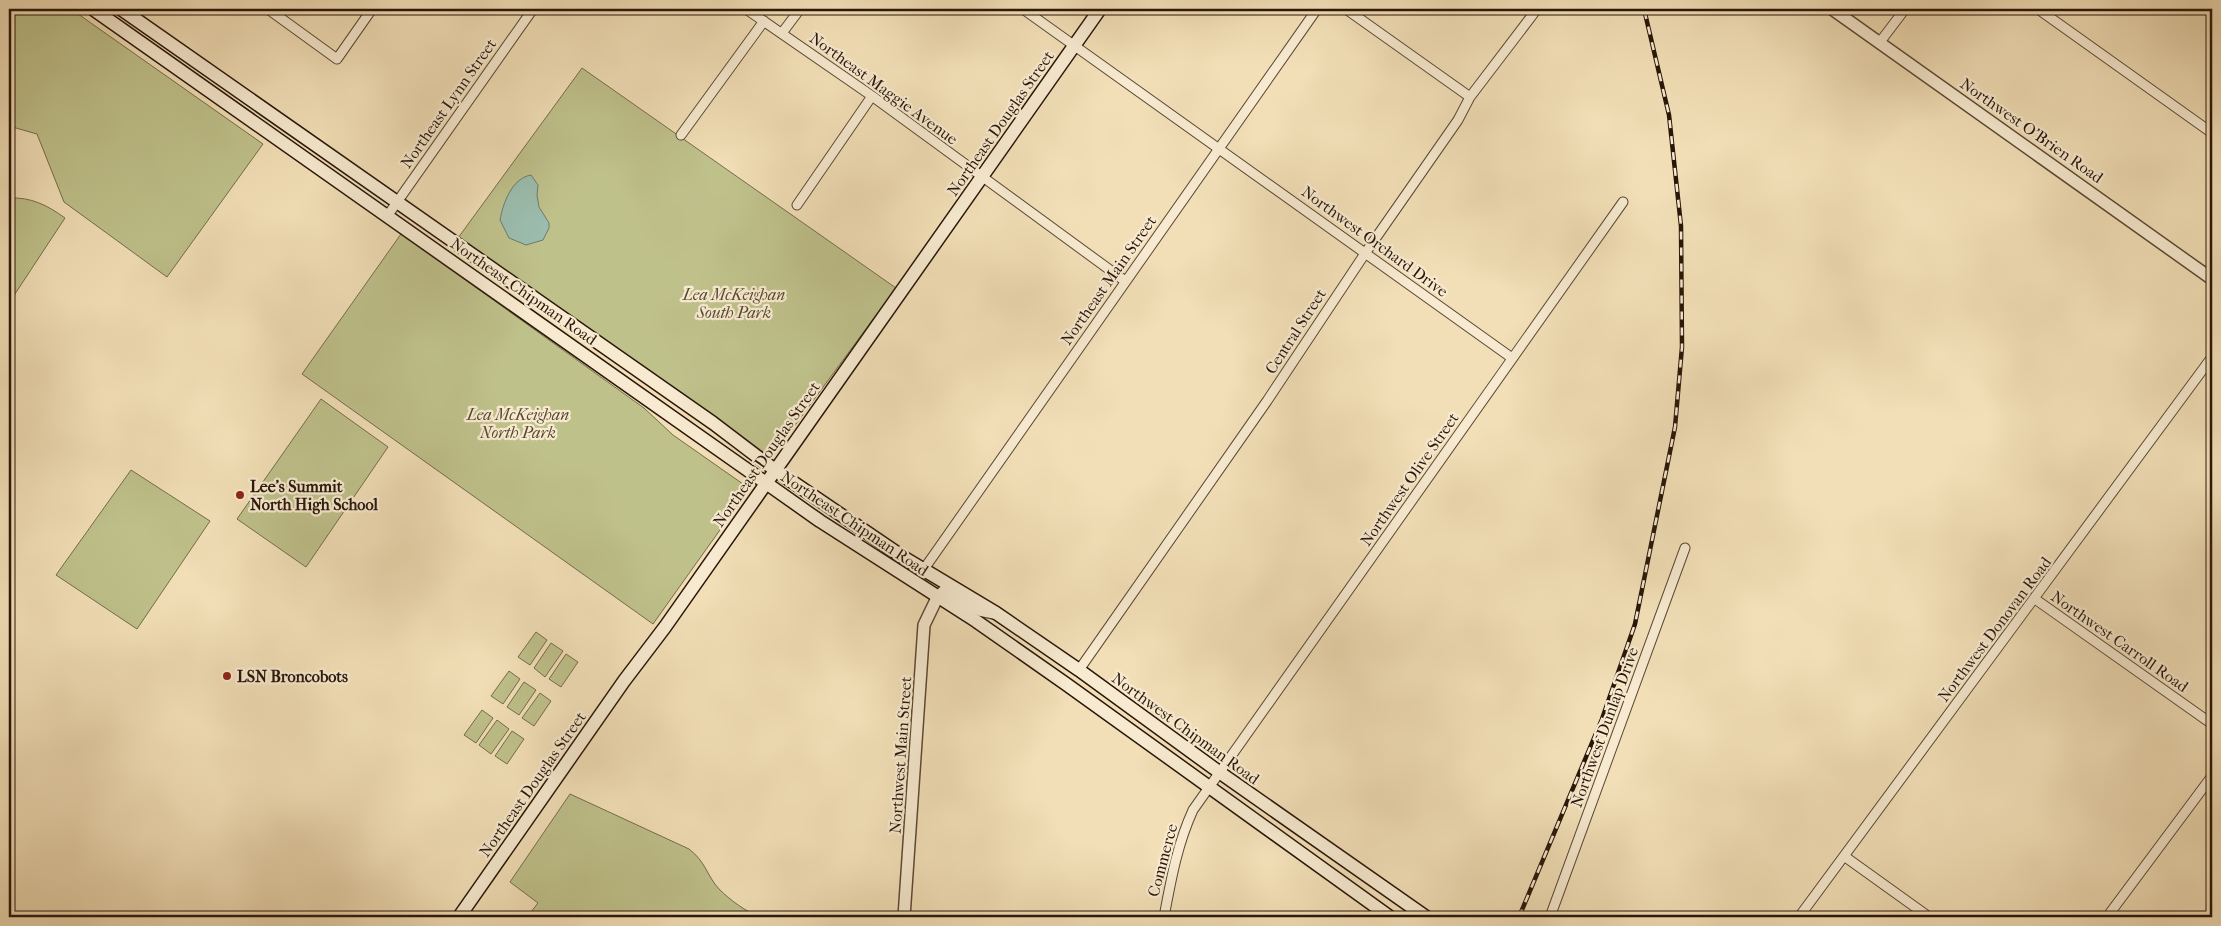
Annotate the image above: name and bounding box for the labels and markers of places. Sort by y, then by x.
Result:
place label: Lee's Summit North High School [250,477,378,515]
marker: Lee's Summit North High School [234,489,246,501]
place label: LSN Broncobots [237,667,348,686]
marker: LSN Broncobots [221,670,233,682]

